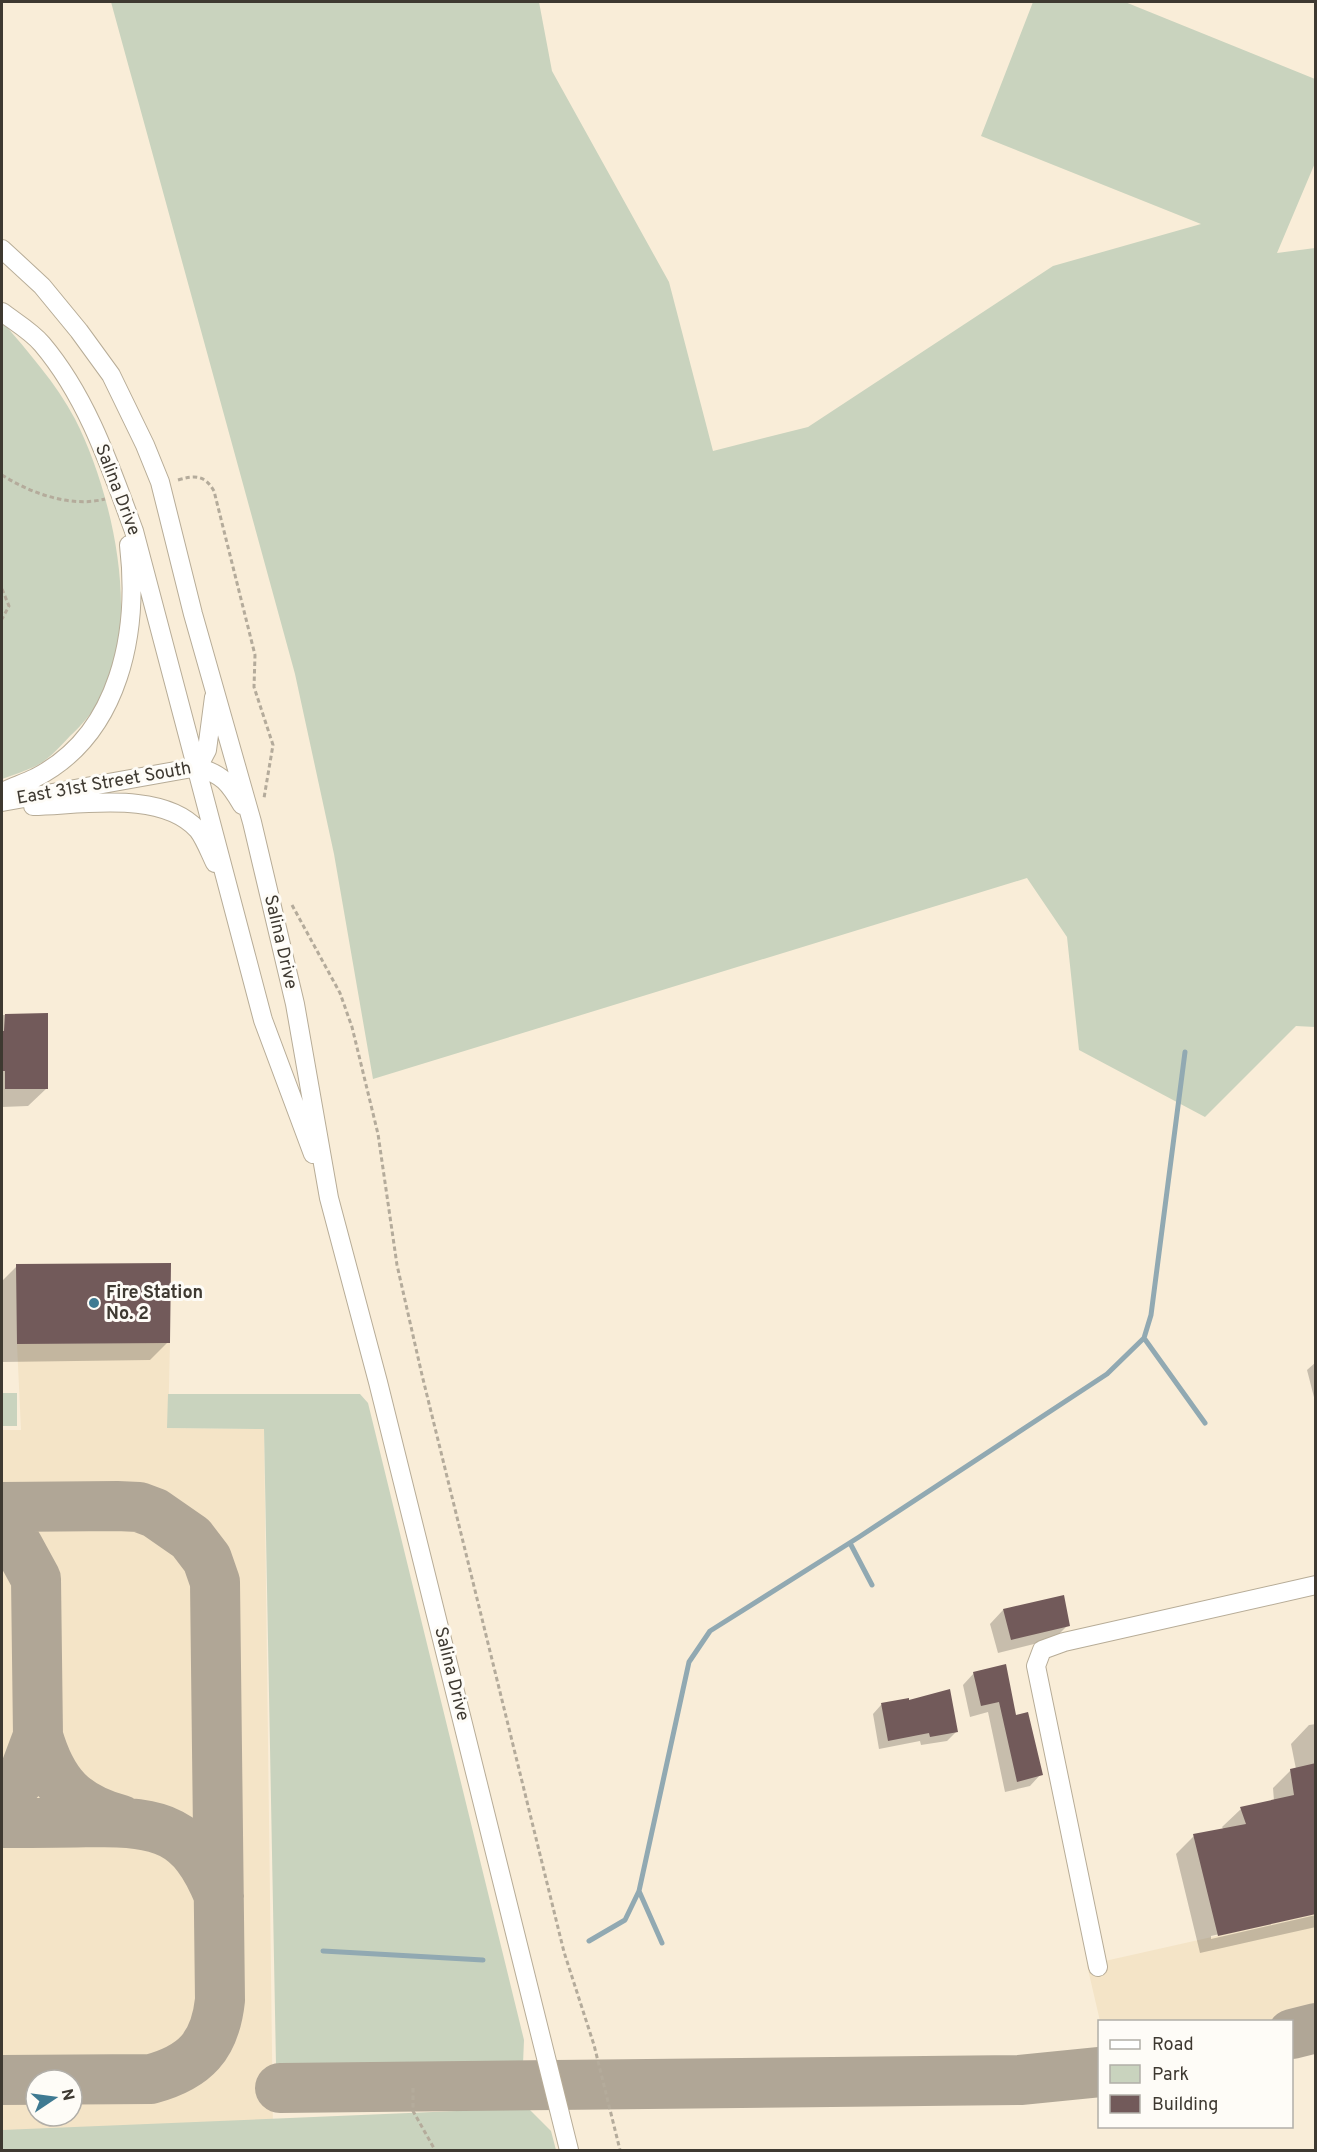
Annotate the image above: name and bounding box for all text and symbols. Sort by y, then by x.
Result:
street label: Salina Drive [89,441,145,539]
street label: East 31st Street South [15,757,193,811]
street label: Salina Drive [258,893,302,991]
place label: Fire Station No. 2 [106,1282,203,1326]
marker: Fire Station No. 2 [87,1296,101,1310]
street label: Salina Drive [428,1625,474,1723]
legend [1098,2020,1293,2128]
text: Road [1152,2034,1194,2057]
text: Park [1152,2064,1189,2087]
north arrow [24,2068,84,2128]
text: N [56,2087,78,2103]
text: Building [1152,2094,1218,2117]

